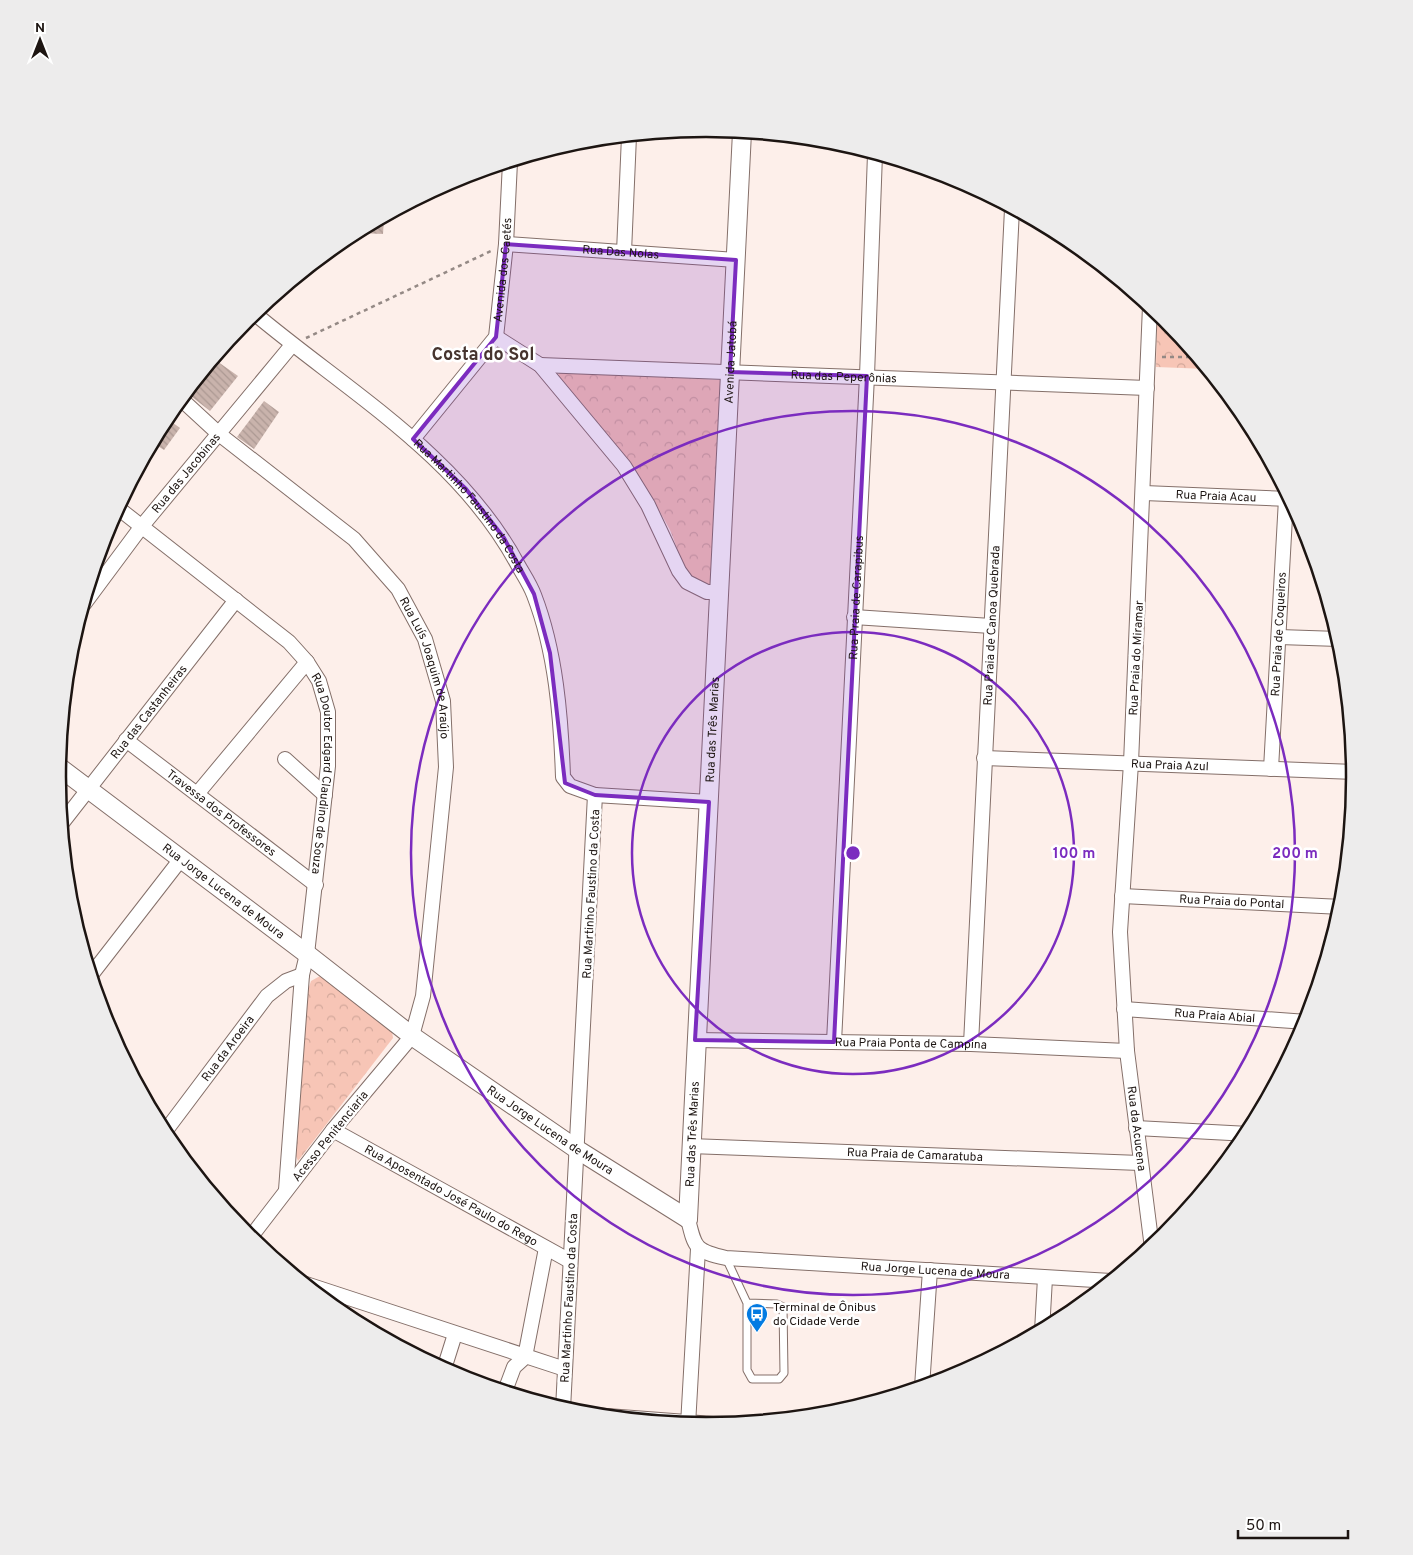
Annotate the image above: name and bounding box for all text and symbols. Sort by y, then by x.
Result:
north arrow [15,15,65,65]
text: N [35,20,45,37]
street label: Avenida dos Caetés [491,217,516,323]
street label: Rua Das Nolas [582,242,660,264]
street label: Avenida Jatobá [722,320,742,404]
district label: Costa do Sol [432,344,534,367]
street label: Rua das Peperônias [790,368,897,388]
street label: Rua das Jacobinas [149,430,225,517]
street label: Rua Martinho Faustino da Costa [409,436,528,576]
street label: Rua Praia Acau [1175,487,1257,507]
street label: Rua Praia de Carapibus [846,535,868,660]
street label: Rua Praia de Canoa Quebrada [981,545,1004,706]
street label: Rua Praia de Coqueiros [1268,572,1291,697]
street label: Rua Luís Joaquim de Araújo [395,595,452,740]
street label: Rua Praia do Miramar [1126,600,1148,716]
street label: Rua das Castanheiras [108,662,191,763]
street label: Rua Doutor Edgard Claudino de Souza [307,670,335,875]
street label: Rua das Três Marias [703,676,724,783]
street label: Rua Praia Azul [1131,757,1209,775]
street label: Travessa dos Professores [163,767,279,861]
street label: Rua Martinho Faustino da Costa [580,809,604,979]
street label: Rua Jorge Lucena de Moura [158,840,287,943]
centre of rings [844,844,862,862]
text: 100 m [1053,845,1095,864]
text: 200 m [1272,845,1318,864]
street label: Rua Praia do Pontal [1179,892,1285,913]
street label: Rua Praia Abial [1174,1006,1256,1027]
street label: Rua da Aroeira [198,1013,259,1085]
street label: Rua Praia Ponta de Campina [835,1035,987,1054]
street label: Rua das Três Marias [683,1081,704,1187]
street label: Rua Jorge Lucena de Moura [483,1083,616,1179]
street label: Rua da Acucena [1123,1085,1149,1172]
street label: Acesso Penitenciaria [289,1088,372,1185]
street label: Rua Aposentado José Paulo do Rego [361,1142,541,1251]
street label: Rua Praia de Camaratuba [846,1145,983,1166]
street label: Rua Martinho Faustino da Costa [558,1213,582,1383]
street label: Rua Jorge Lucena de Moura [860,1259,1010,1284]
place label: Terminal de Ônibus do Cidade Verde [773,1300,876,1330]
bus stop icon: Terminal de Ônibus do Cidade Verde [745,1302,769,1333]
scale bar [1238,1508,1348,1540]
text: 50 m [1246,1517,1281,1536]

